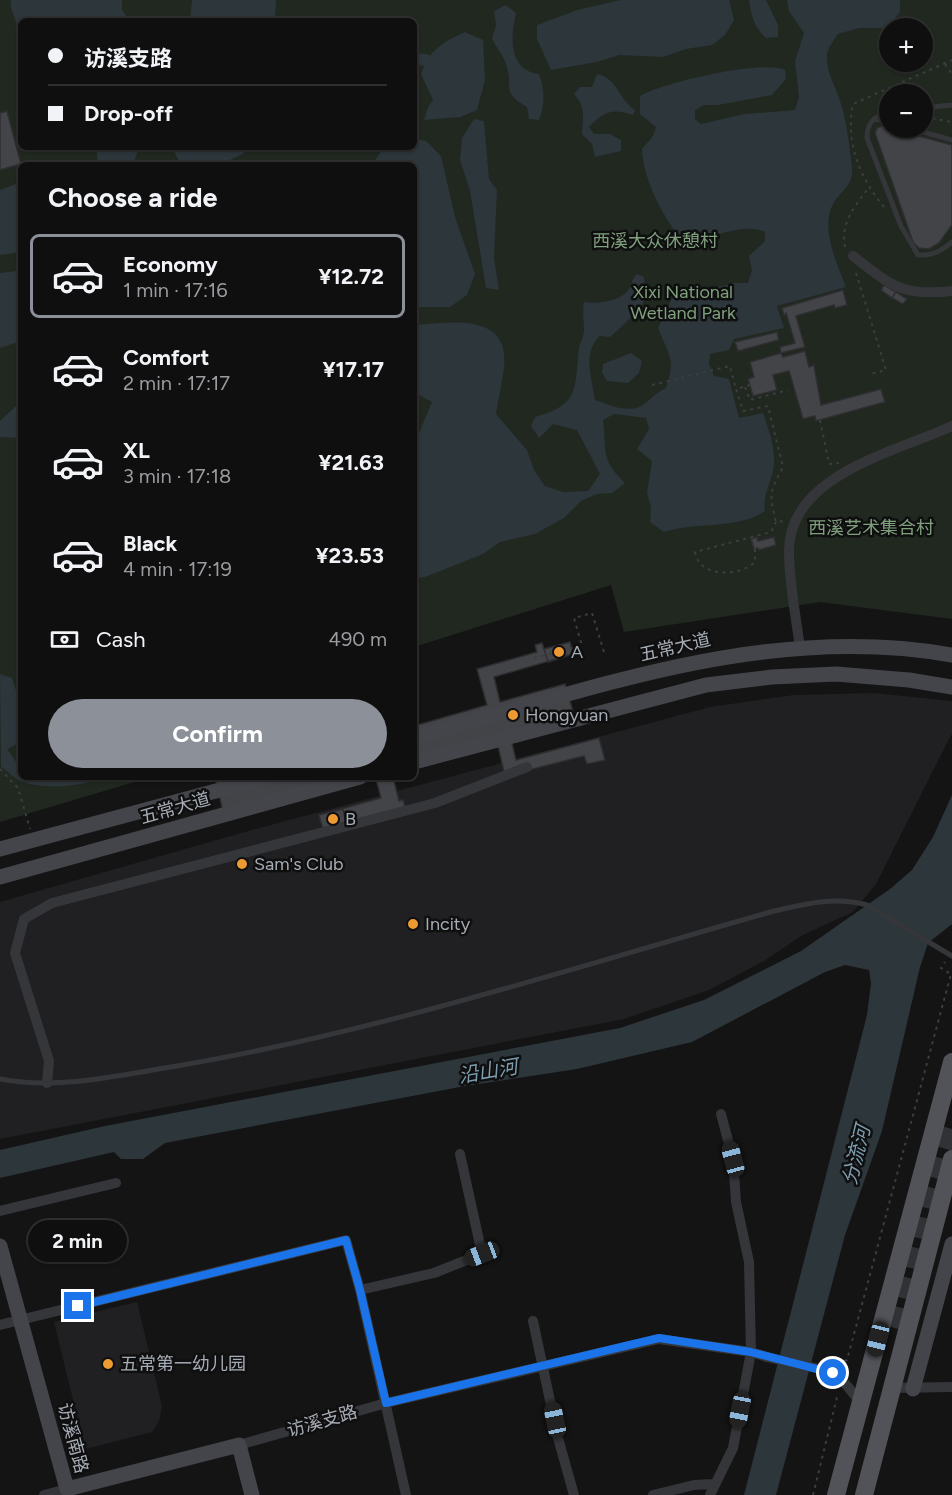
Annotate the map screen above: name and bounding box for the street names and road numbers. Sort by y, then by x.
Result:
street label: 五常大道 [637,628,713,666]
street label: 五常大道 [137,788,213,828]
street label: 访溪南路 [53,1400,93,1476]
street label: 访溪支路 [284,1401,360,1441]

